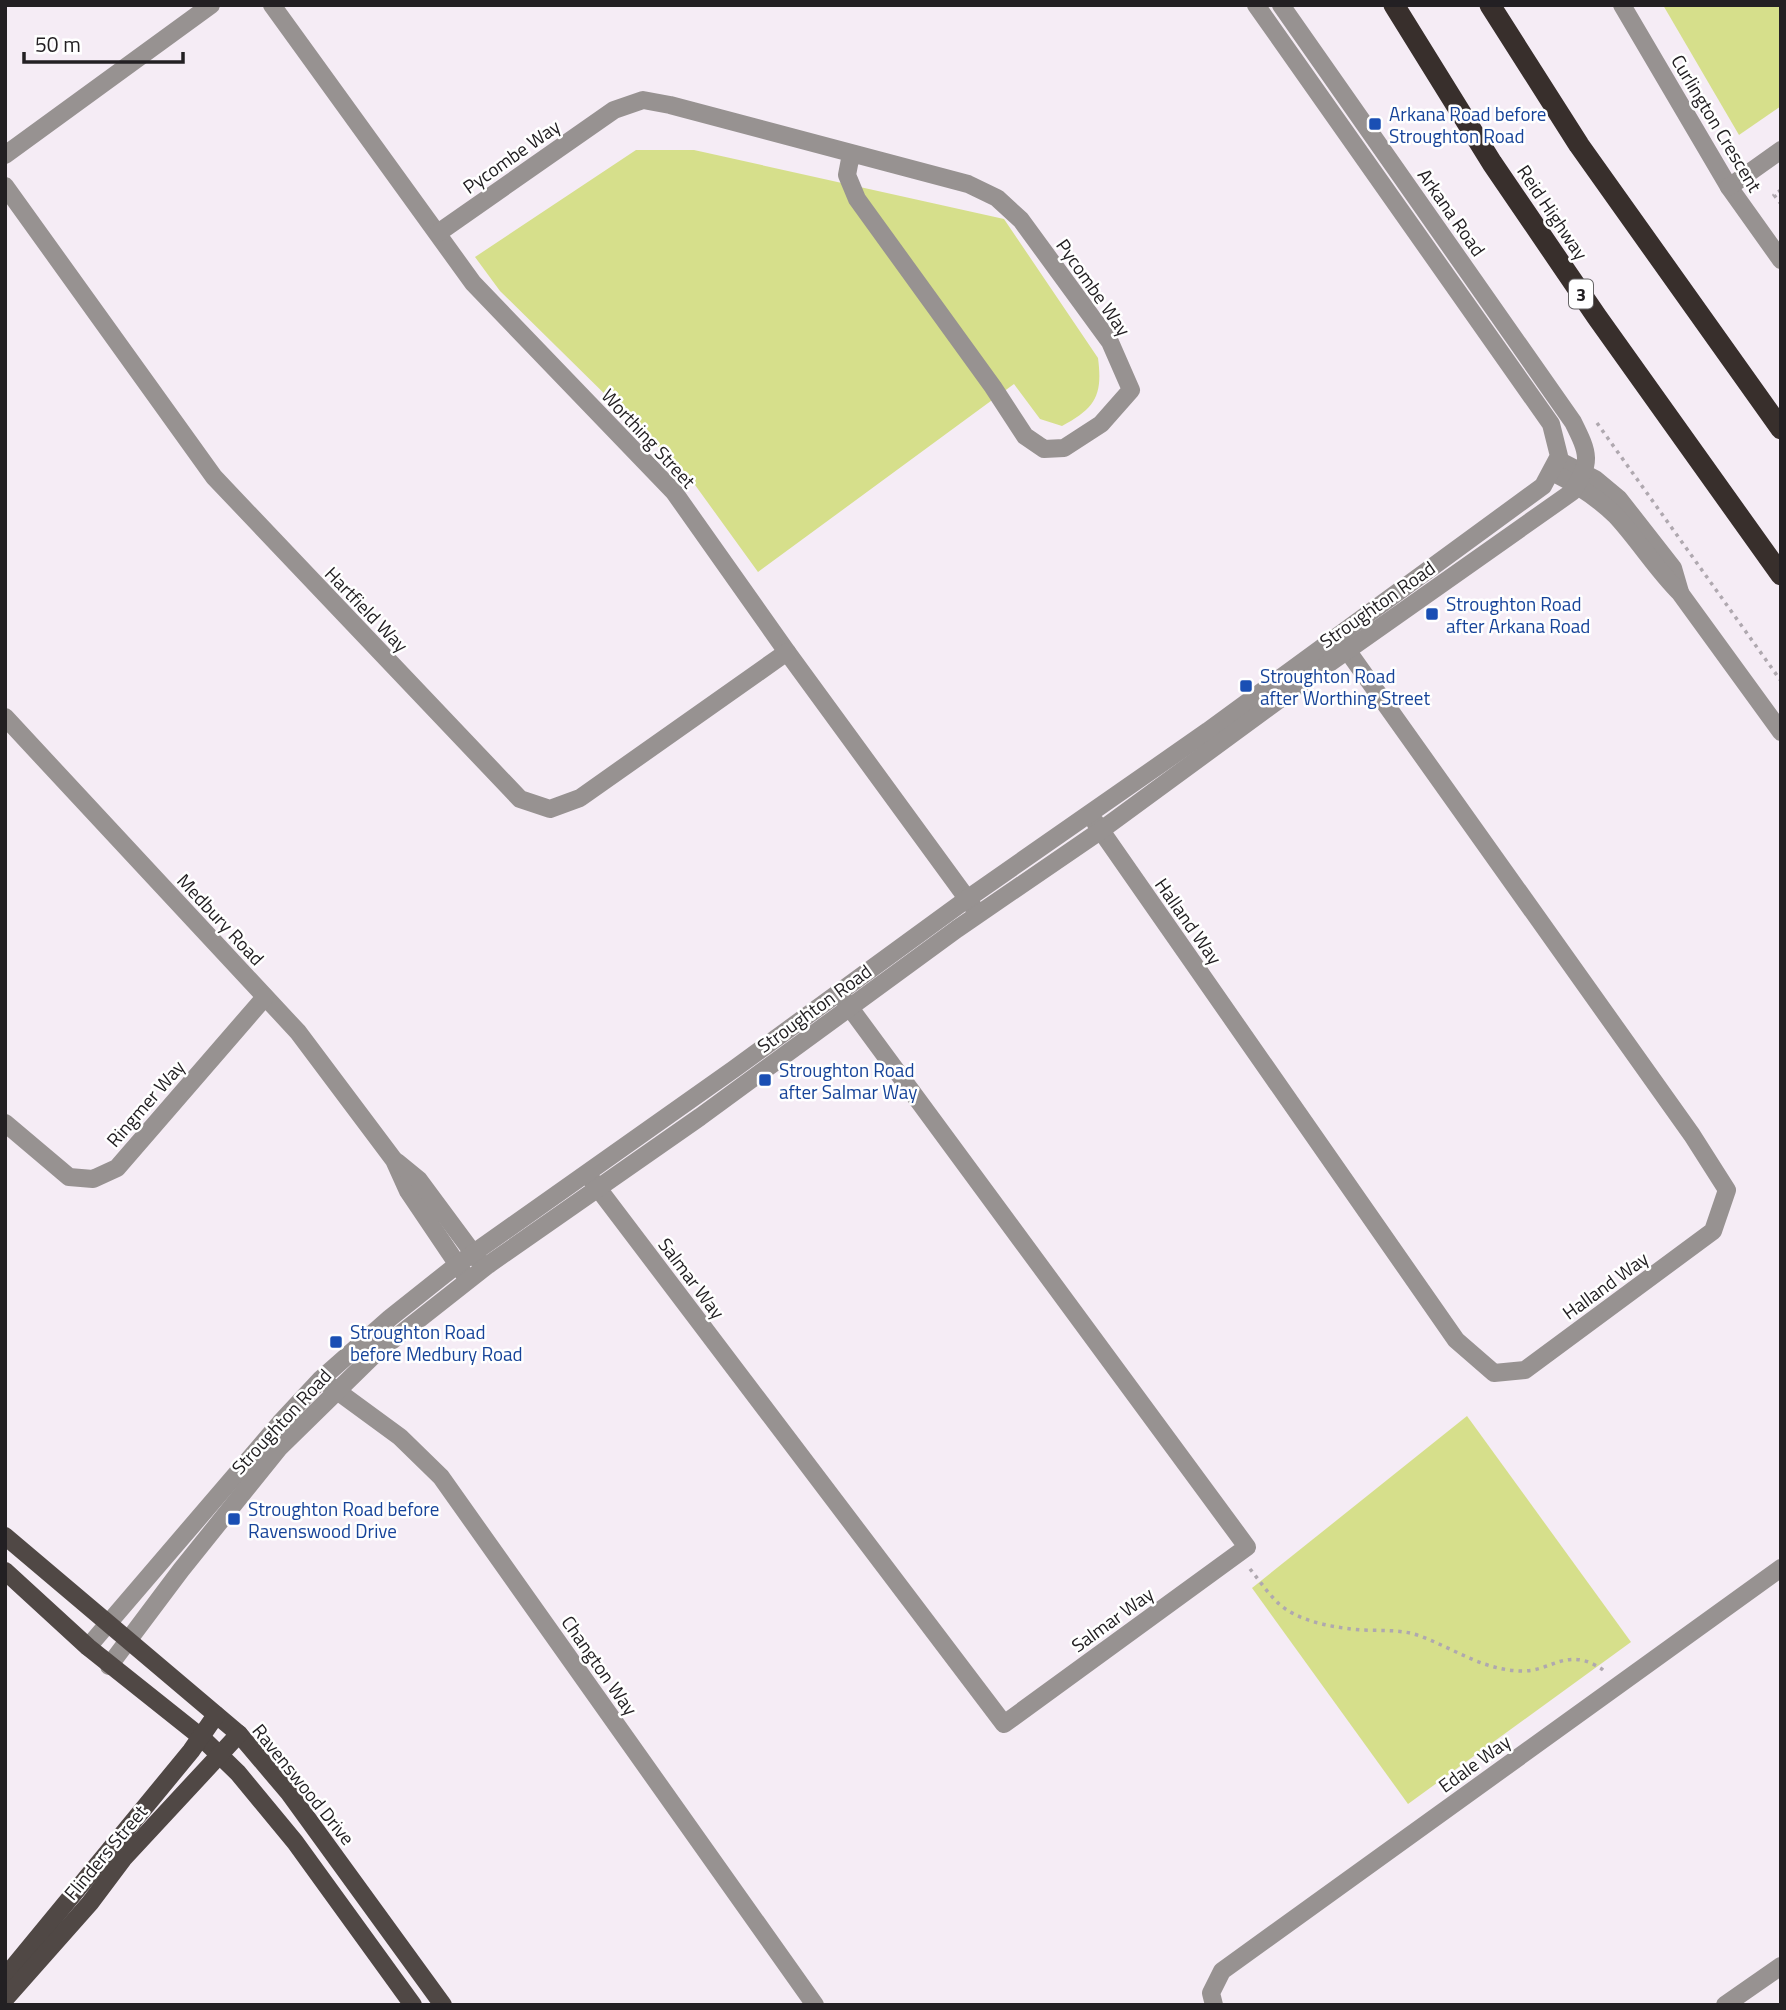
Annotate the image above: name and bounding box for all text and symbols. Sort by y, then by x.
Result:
scale bar [24,21,184,65]
text: 50 m [35,28,81,60]
street label: Curlington Crescent [1664,49,1770,198]
place label: Arkana Road before Stroughton Road [1389,99,1546,150]
street label: Pycombe Way [456,112,566,200]
marker: Arkana Road before Stroughton Road [1367,116,1383,132]
street label: Reid Highway [1510,159,1596,265]
street label: Arkana Road [1411,162,1493,262]
street label: Pycombe Way [1050,232,1138,342]
road number: 3 [1569,280,1593,308]
street label: Worthing Street [595,382,703,495]
street label: Stroughton Road [1313,553,1441,655]
street label: Hartfield Way [319,560,415,658]
place label: Stroughton Road after Arkana Road [1446,589,1590,640]
marker: Stroughton Road after Arkana Road [1424,606,1440,622]
place label: Stroughton Road after Worthing Street [1260,661,1430,712]
marker: Stroughton Road after Worthing Street [1238,678,1254,694]
street label: Medbury Road [171,866,271,972]
street label: Halland Way [1148,872,1230,970]
street label: Stroughton Road [751,956,877,1060]
street label: Ringmer Way [99,1053,191,1153]
place label: Stroughton Road after Salmar Way [779,1055,917,1106]
marker: Stroughton Road after Salmar Way [757,1072,773,1088]
street label: Salmar Way [652,1231,732,1325]
street label: Halland Way [1556,1244,1654,1326]
place label: Stroughton Road before Medbury Road [350,1317,523,1368]
marker: Stroughton Road before Medbury Road [328,1334,344,1350]
street label: Stroughton Road [224,1362,338,1480]
place label: Stroughton Road before Ravenswood Drive [248,1494,439,1545]
marker: Stroughton Road before Ravenswood Drive [226,1511,242,1527]
street label: Salmar Way [1065,1579,1159,1659]
street label: Changton Way [555,1609,645,1721]
street label: Ravenswood Drive [246,1717,362,1851]
street label: Edale Way [1432,1727,1516,1799]
street label: Flinders Street [56,1798,154,1906]

